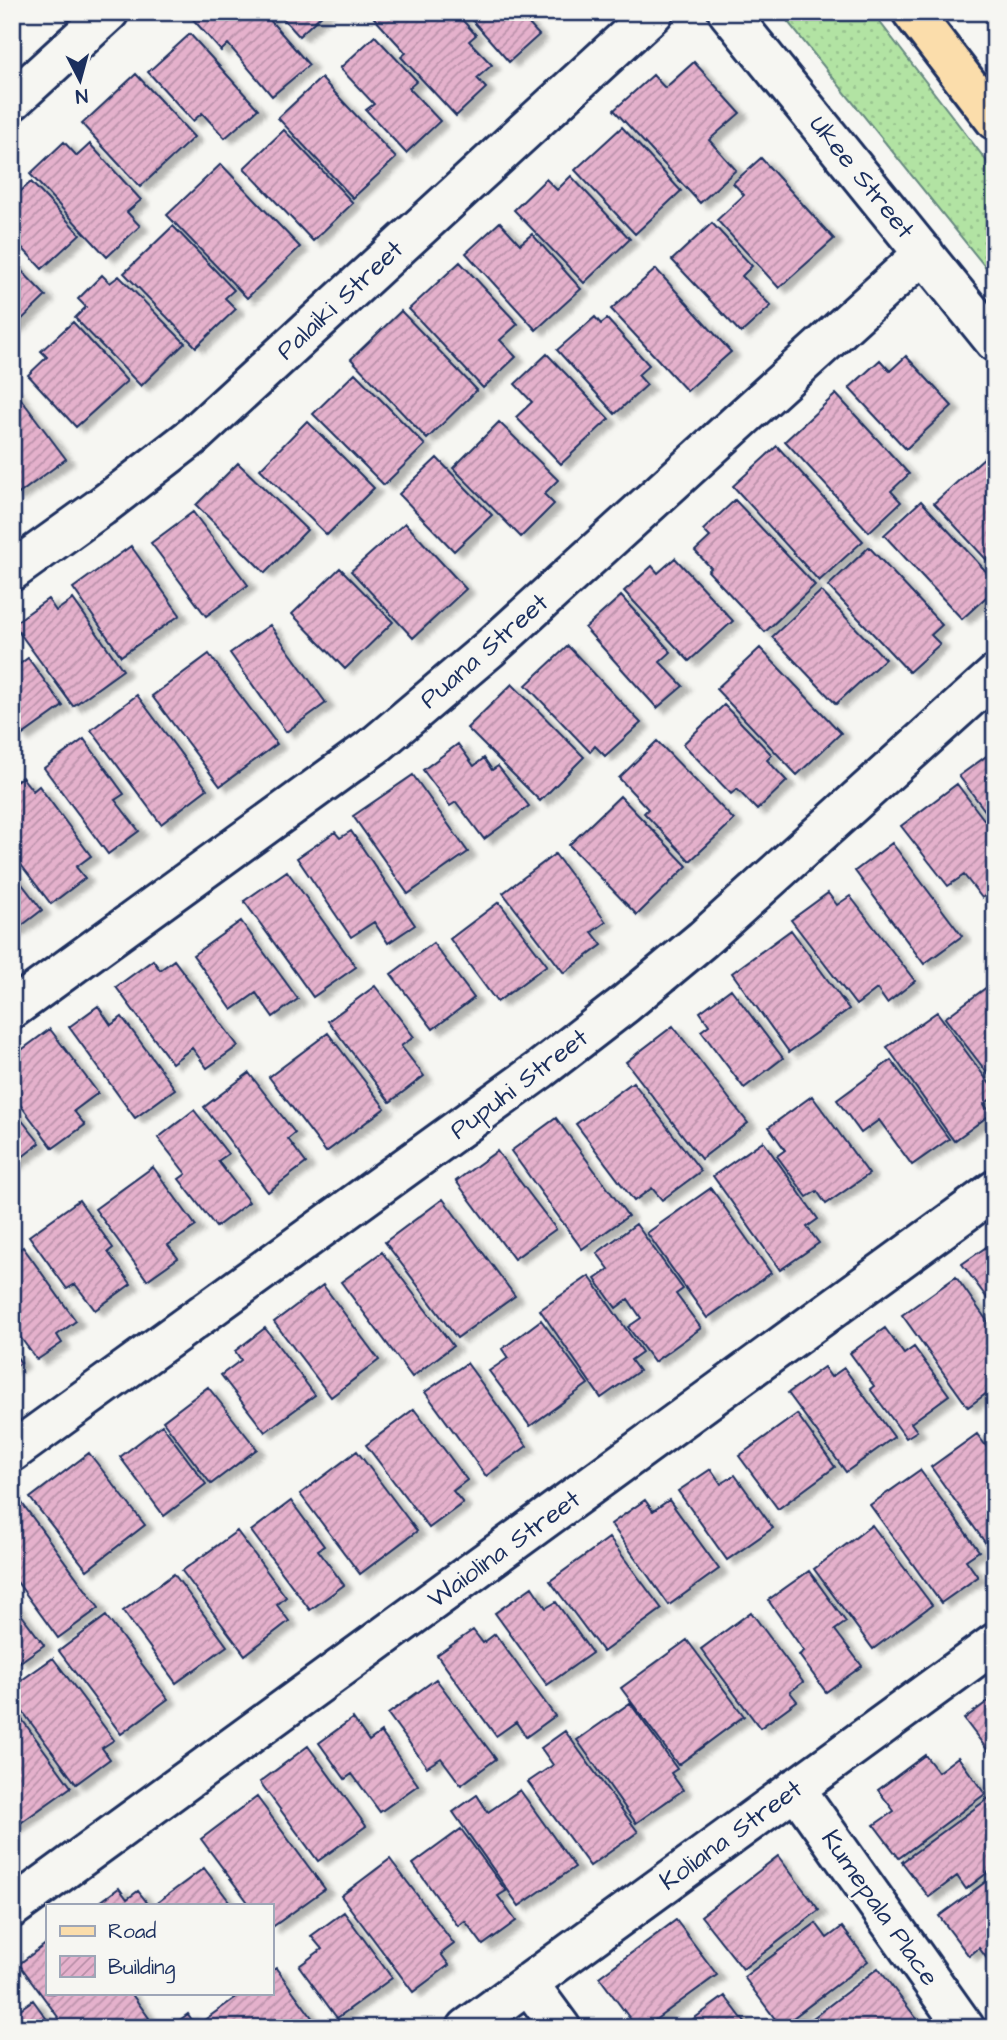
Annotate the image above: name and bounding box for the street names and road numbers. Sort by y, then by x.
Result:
street label: Ukee Street [801,108,923,247]
street label: Palaiki Street [269,231,412,368]
street label: Puana Street [412,585,557,717]
street label: Pupuhi Street [442,1020,596,1148]
street label: Waiolina Street [420,1481,588,1617]
street label: Koliana Street [652,1771,810,1899]
street label: Kumepala Place [813,1823,947,1993]

